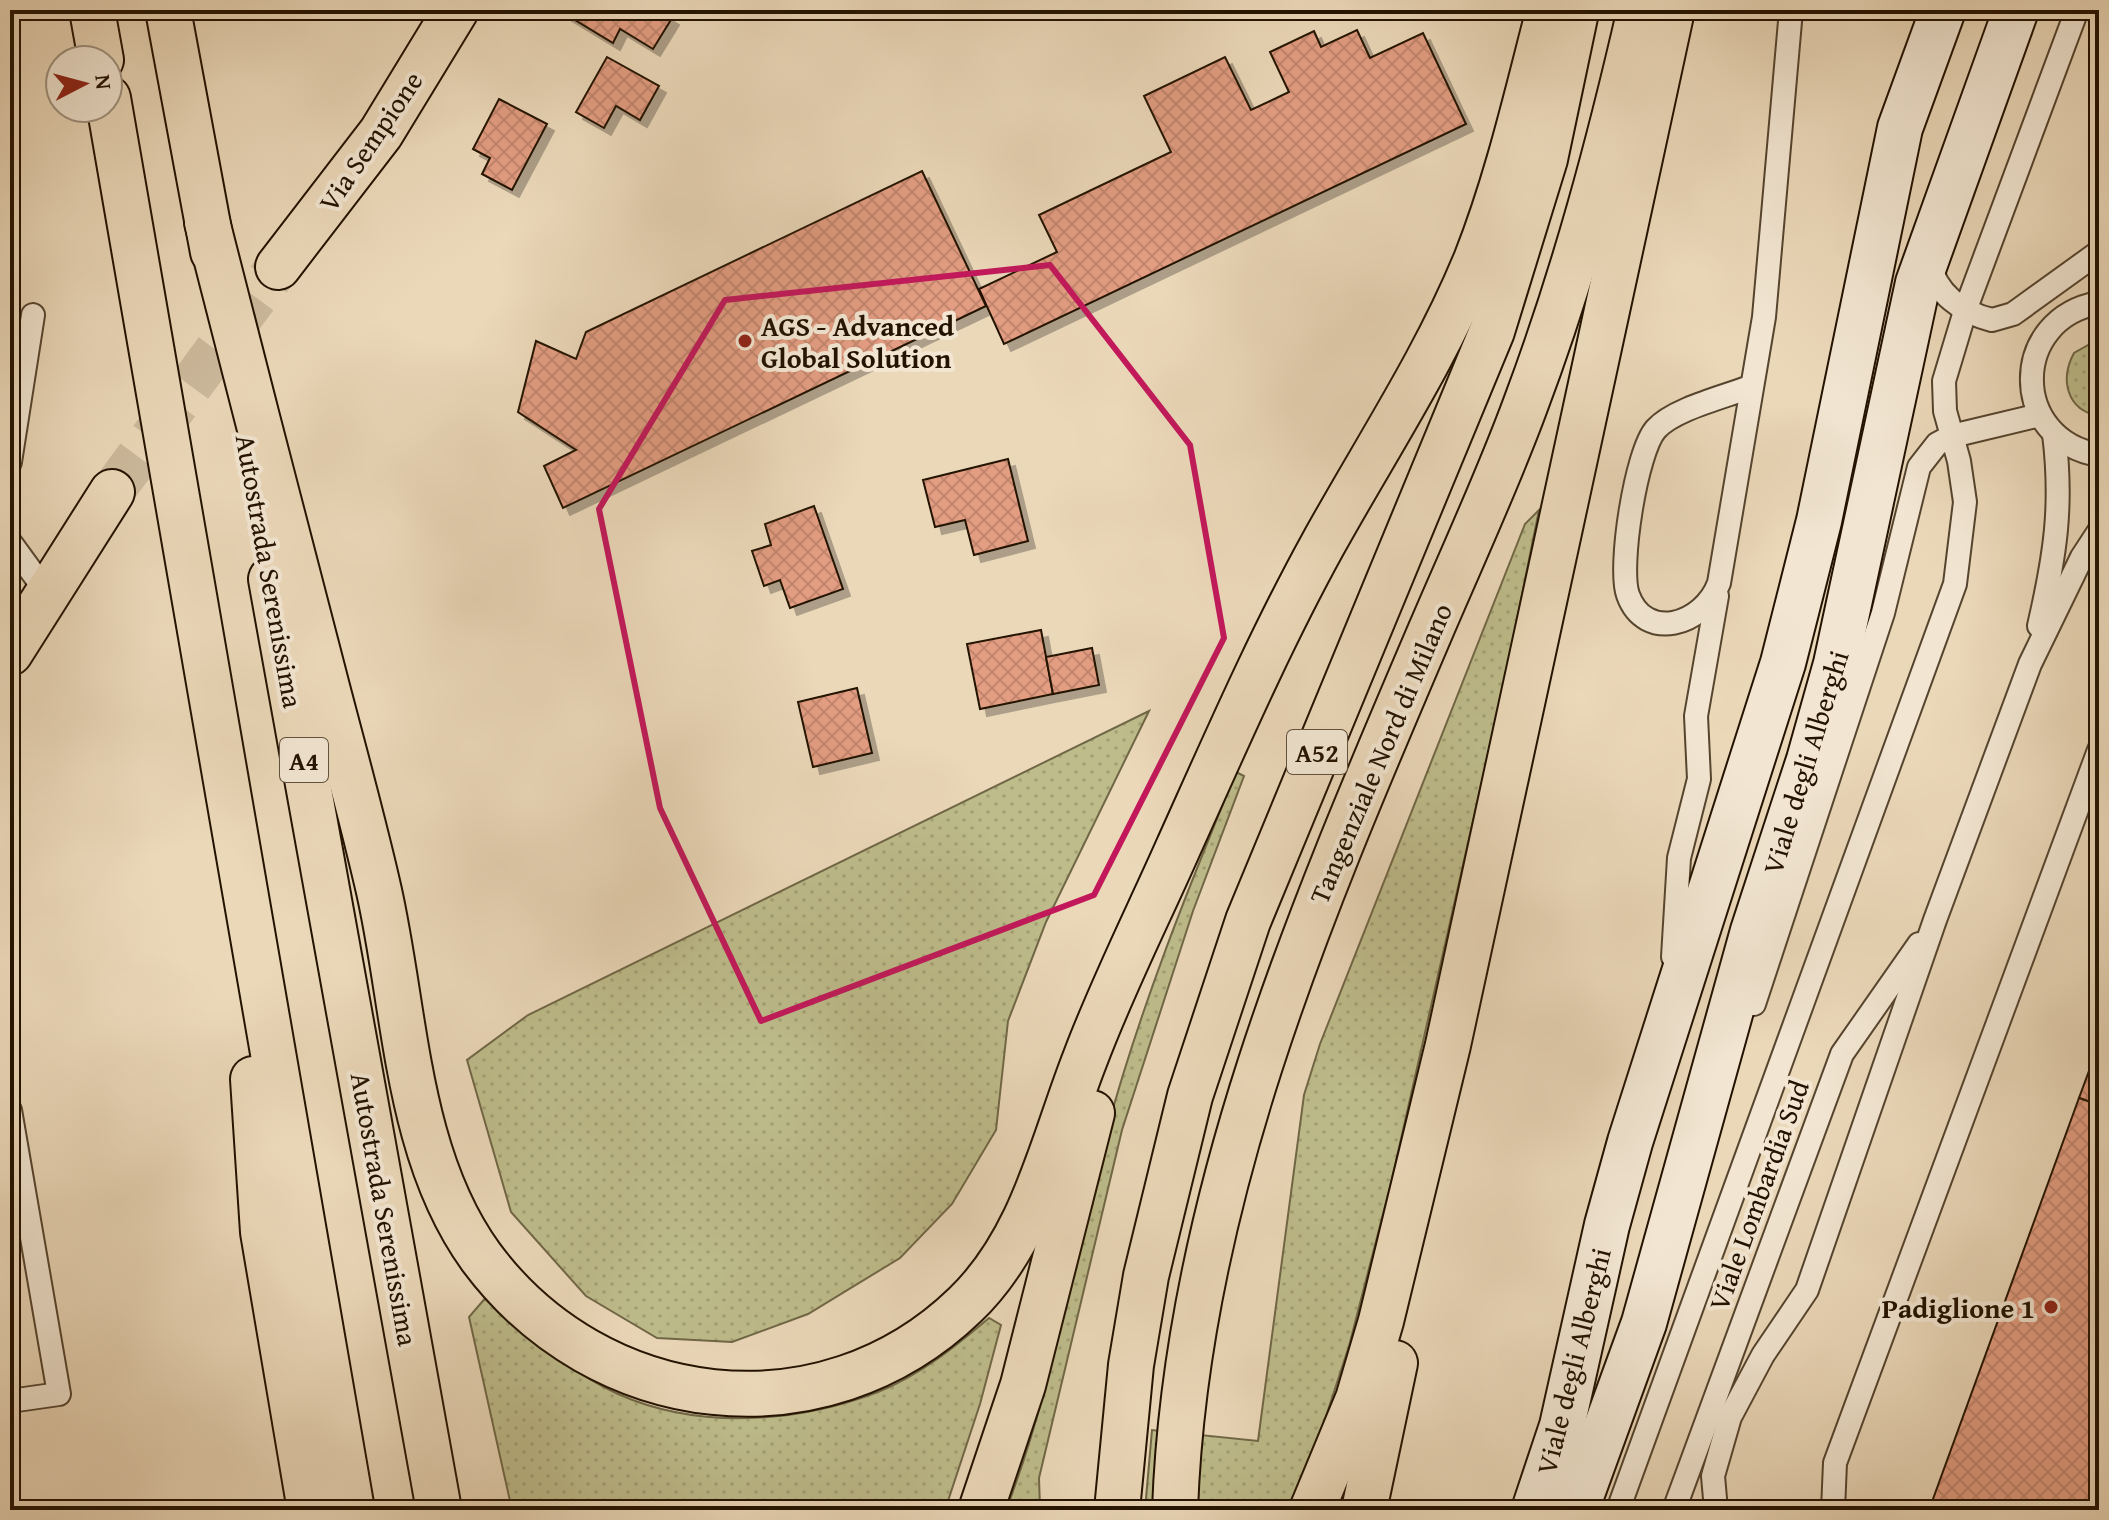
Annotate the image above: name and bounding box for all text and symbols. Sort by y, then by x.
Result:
north arrow [44,44,124,124]
street label: Via Sempione [308,63,432,219]
text: N [87,73,121,91]
place label: AGS - Advanced Global Solution [761,305,955,378]
marker: AGS - Advanced Global Solution [736,332,754,350]
street label: Autostrada Serenissima [226,431,314,712]
street label: Tangenziale Nord di Milano [1298,596,1462,910]
street label: Viale degli Alberghi [1751,645,1859,879]
road number: A52 [1287,730,1347,774]
road number: A4 [280,738,328,782]
street label: Autostrada Serenissima [341,1069,429,1350]
street label: Viale Lombardia Sud [1697,1074,1819,1316]
street label: Viale degli Alberghi [1525,1243,1621,1479]
place label: Padiglione 1 [1882,1287,2035,1328]
marker: Padiglione 1 [2042,1298,2060,1316]

